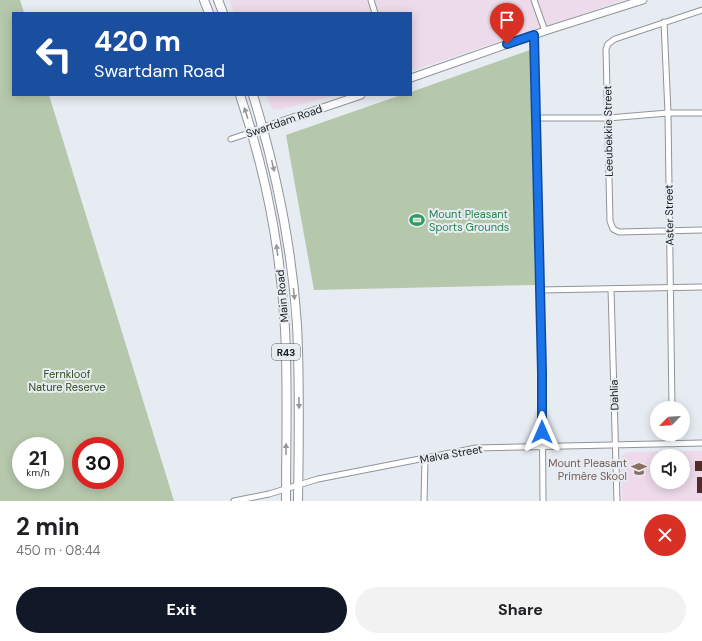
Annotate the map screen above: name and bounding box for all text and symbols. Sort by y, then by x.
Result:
pin [490,3,524,44]
icon: arrive [496,9,518,31]
text: 420 m [94,23,181,60]
icon: left [28,28,80,80]
text: Swartdam Road [94,59,225,83]
street label: Leeubekkie Street [600,85,616,177]
street label: Swartdam Road [244,101,324,141]
one-way arrow [243,107,249,119]
one-way arrow [271,160,277,172]
street label: Aster Street [661,184,677,246]
place label: Mount Pleasant Sports Grounds [429,207,509,234]
sports icon: Mount Pleasant Sports Grounds [408,211,426,229]
one-way arrow [274,244,280,256]
street label: Main Road [273,269,291,323]
one-way arrow [291,288,297,300]
road number: R43 [272,344,300,360]
park label: Fernkloof Nature Reserve [28,367,106,394]
street label: Dahlia [606,379,622,411]
one-way arrow [296,397,302,410]
north arrow [650,401,690,441]
map controls [650,401,690,489]
position arrow [521,411,563,453]
speed limit sign: 30 [72,437,124,489]
one-way arrow [283,442,289,455]
street label: Malva Street [419,442,483,466]
text: 21 [29,445,47,471]
button: sound [650,449,690,489]
place label: Mount Pleasant Primêre Skool [548,456,627,483]
school or university icon: Mount Pleasant Primêre Skool [630,460,648,478]
text: km/h [26,466,50,479]
text: 2 min [16,511,79,542]
button: close [644,514,686,556]
text: 450 m · 08:44 [16,542,100,559]
button: Exit [16,587,347,633]
button: Share [355,587,686,633]

